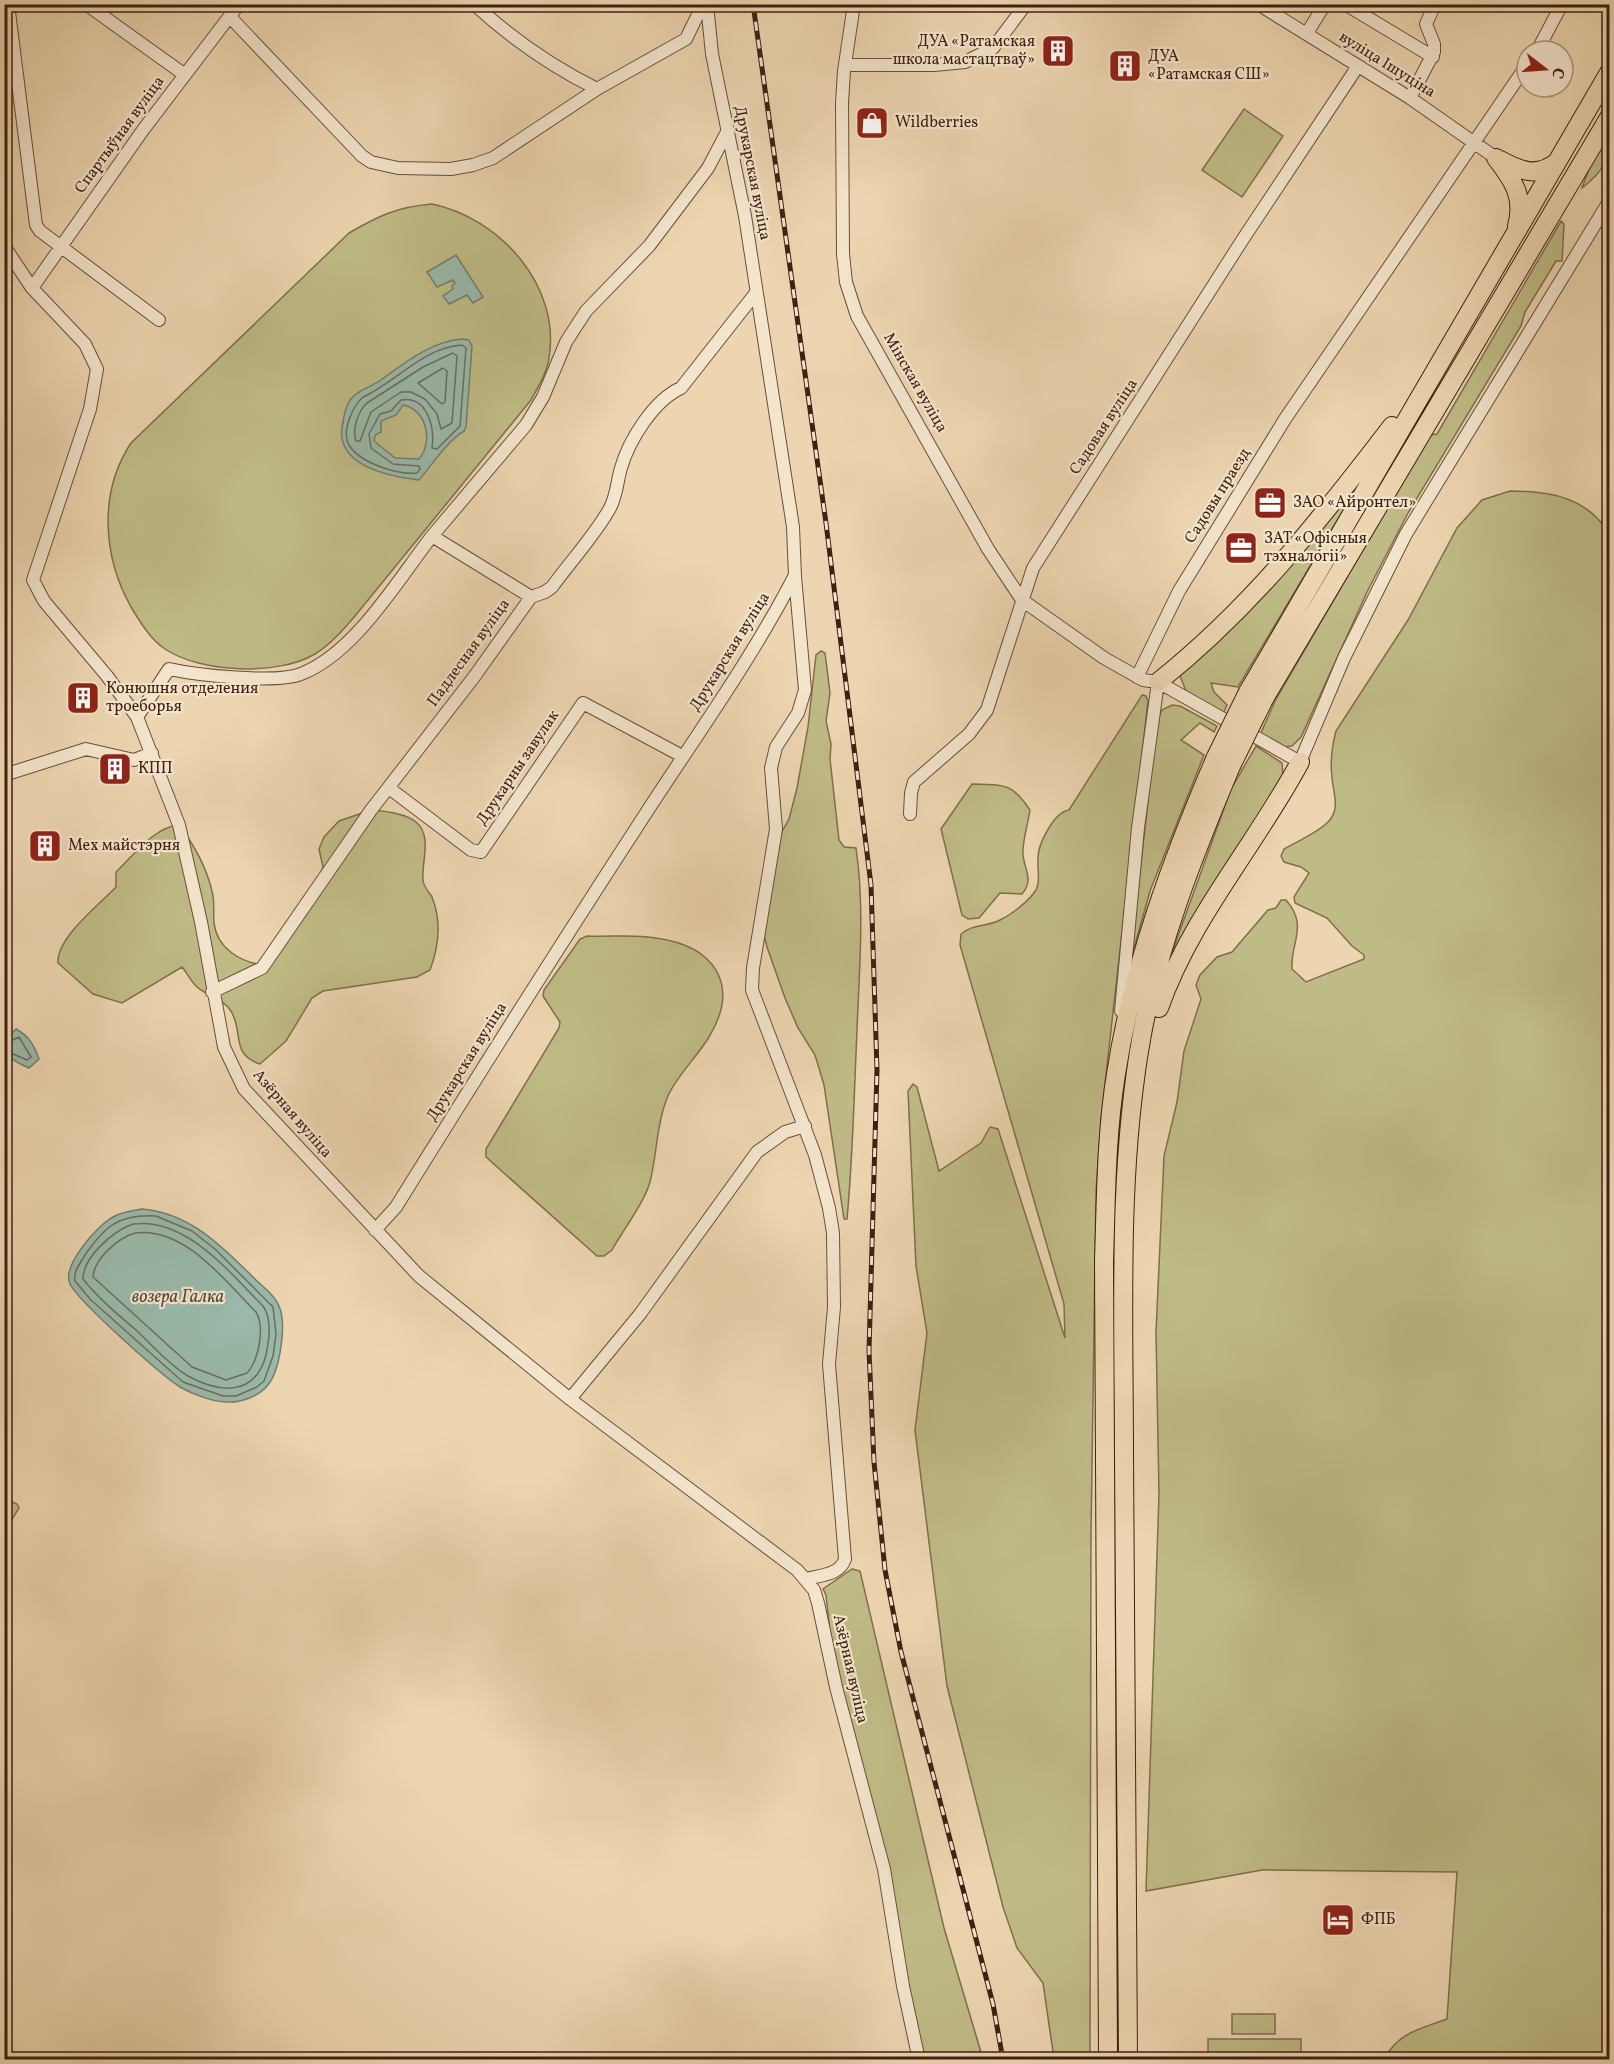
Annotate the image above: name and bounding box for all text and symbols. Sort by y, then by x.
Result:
street label: вуліца Ішуціна [1334,26,1440,104]
place label: ДУА «Ратамская школа мастацтваў» [893,31,1035,71]
building icon: ДУА «Ратамская школа мастацтваў» [1040,33,1076,69]
north arrow [1515,39,1575,99]
place label: ДУА «Ратамская СШ» [1148,46,1270,86]
building icon: ДУА «Ратамская СШ» [1107,48,1143,84]
text: С [1545,65,1569,81]
street label: Спартыўная вуліца [70,72,170,198]
street label: Друкарская вуліца [728,104,776,242]
shop icon: Wildberries [854,105,890,141]
place label: Wildberries [895,112,978,134]
street label: Мінская вуліца [878,329,952,437]
street label: Садовая вуліца [1065,375,1143,479]
street label: Садовы праезд [1180,444,1256,548]
office icon: ЗАО «Айронтел» [1252,485,1288,521]
place label: ЗАО «Айронтел» [1293,492,1416,514]
place label: ЗАТ «Офісныя тэхналогіі» [1264,528,1367,568]
office icon: ЗАТ «Офісныя тэхналогіі» [1223,530,1259,566]
street label: Друкарская вуліца [684,588,776,716]
street label: Падлесная вуліца [422,594,516,712]
place label: Конюшня отделения троеборья [106,678,258,718]
building icon: Конюшня отделения троеборья [65,680,101,716]
street label: Друкарны завулак [471,706,565,830]
building icon: КПП [97,751,133,787]
place label: КПП [138,758,173,780]
building icon: Мех майстэрня [27,828,63,864]
place label: Мех майстэрня [68,835,180,857]
street label: Друкарская вуліца [421,998,513,1126]
street label: Азёрная вуліца [247,1065,337,1163]
water label: возера Галка [132,1285,224,1310]
street label: Азёрная вуліца [827,1612,873,1726]
hotel icon: ФПБ [1320,1902,1356,1938]
place label: ФПБ [1361,1909,1396,1931]

